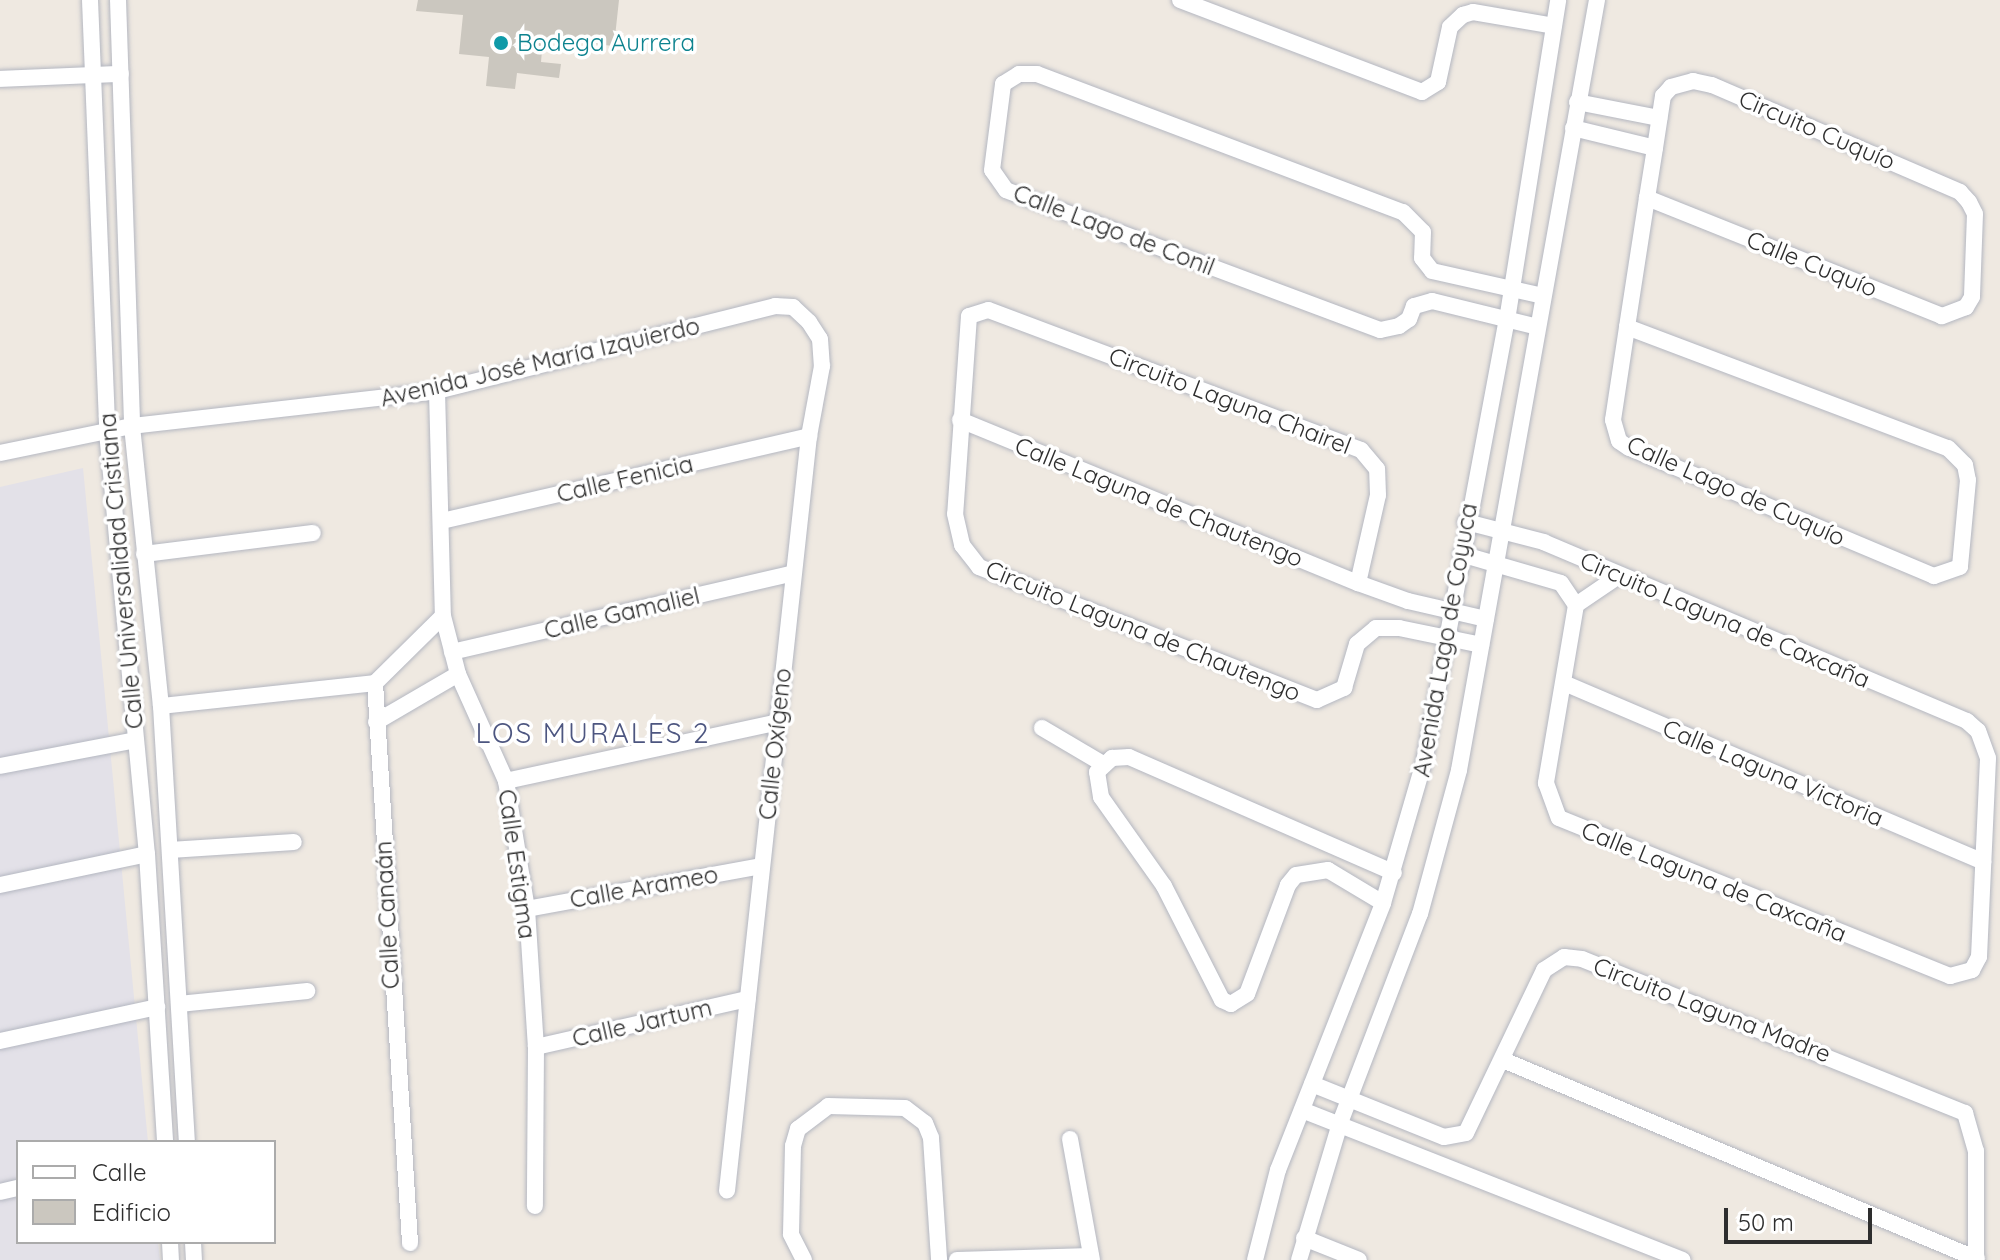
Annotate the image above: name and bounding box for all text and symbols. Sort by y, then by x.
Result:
place label: Bodega Aurrera [517,29,695,57]
marker: Bodega Aurrera [492,34,510,52]
street label: Circuito Cuquío [1735,84,1899,176]
street label: Calle Lago de Conil [1009,178,1219,282]
street label: Calle Cuquío [1742,225,1882,303]
street label: Avenida José María Izquierdo [377,311,703,413]
street label: Circuito Laguna Chairel [1105,341,1355,461]
street label: Calle Universalidad Cristiana [93,412,149,730]
street label: Calle Lago de Cuquío [1622,430,1850,552]
street label: Calle Laguna de Chautengo [1011,431,1307,573]
street label: Calle Fenicia [554,449,696,509]
street label: Avenida Lago de Coyuca [1407,501,1483,779]
street label: Circuito Laguna de Caxcaña [1576,546,1874,694]
street label: Circuito Laguna de Chautengo [981,555,1305,707]
street label: Calle Gamaliel [541,581,703,645]
street label: Calle Oxígeno [753,667,797,821]
street label: Calle Laguna Victoria [1658,713,1888,833]
district label: LOS MURALES 2 [475,716,711,750]
street label: Calle Estigma [492,787,542,941]
street label: Calle Laguna de Caxcaña [1577,816,1851,948]
street label: Calle Canaán [369,840,405,990]
street label: Calle Arameo [568,860,720,914]
street label: Circuito Laguna Madre [1589,951,1835,1069]
street label: Calle Jartum [569,993,715,1053]
legend [16,1140,276,1244]
text: Calle [92,1157,147,1187]
scale bar [1728,1192,1876,1242]
text: Edificio [92,1197,171,1227]
text: 50 m [1738,1207,1794,1237]

